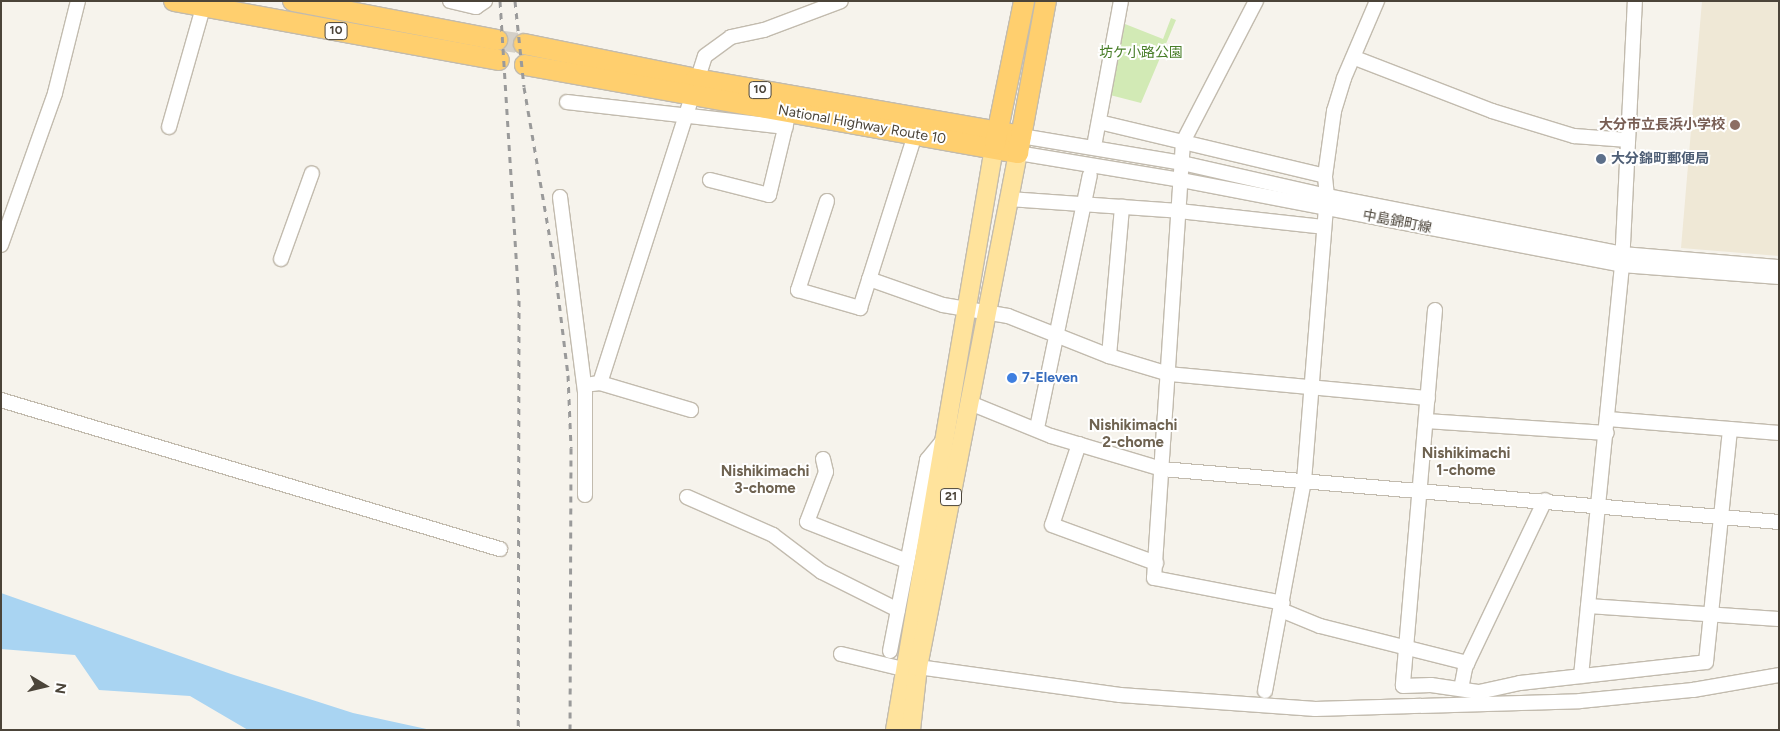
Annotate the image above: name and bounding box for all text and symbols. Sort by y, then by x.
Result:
road number: 10 [324,22,348,40]
park label: 坊ケ小路公園 [1099,45,1183,61]
road number: 10 [748,80,772,100]
street label: National Highway Route 10 [777,102,947,148]
place label: 大分市立長浜小学校 [1599,117,1725,133]
marker: 大分市立長浜小学校 [1729,119,1741,131]
place label: 大分錦町郵便局 [1611,151,1709,167]
marker: 大分錦町郵便局 [1595,153,1607,165]
street label: 中島錦町線 [1361,207,1433,237]
place label: 7-Eleven [1022,370,1078,386]
marker: 7-Eleven [1006,372,1018,384]
district label: Nishikimachi 2-chome [1089,416,1177,451]
district label: Nishikimachi 1-chome [1422,444,1510,479]
district label: Nishikimachi 3-chome [721,462,809,497]
road number: 21 [940,488,962,507]
north arrow [20,661,70,711]
text: N [51,682,70,695]

